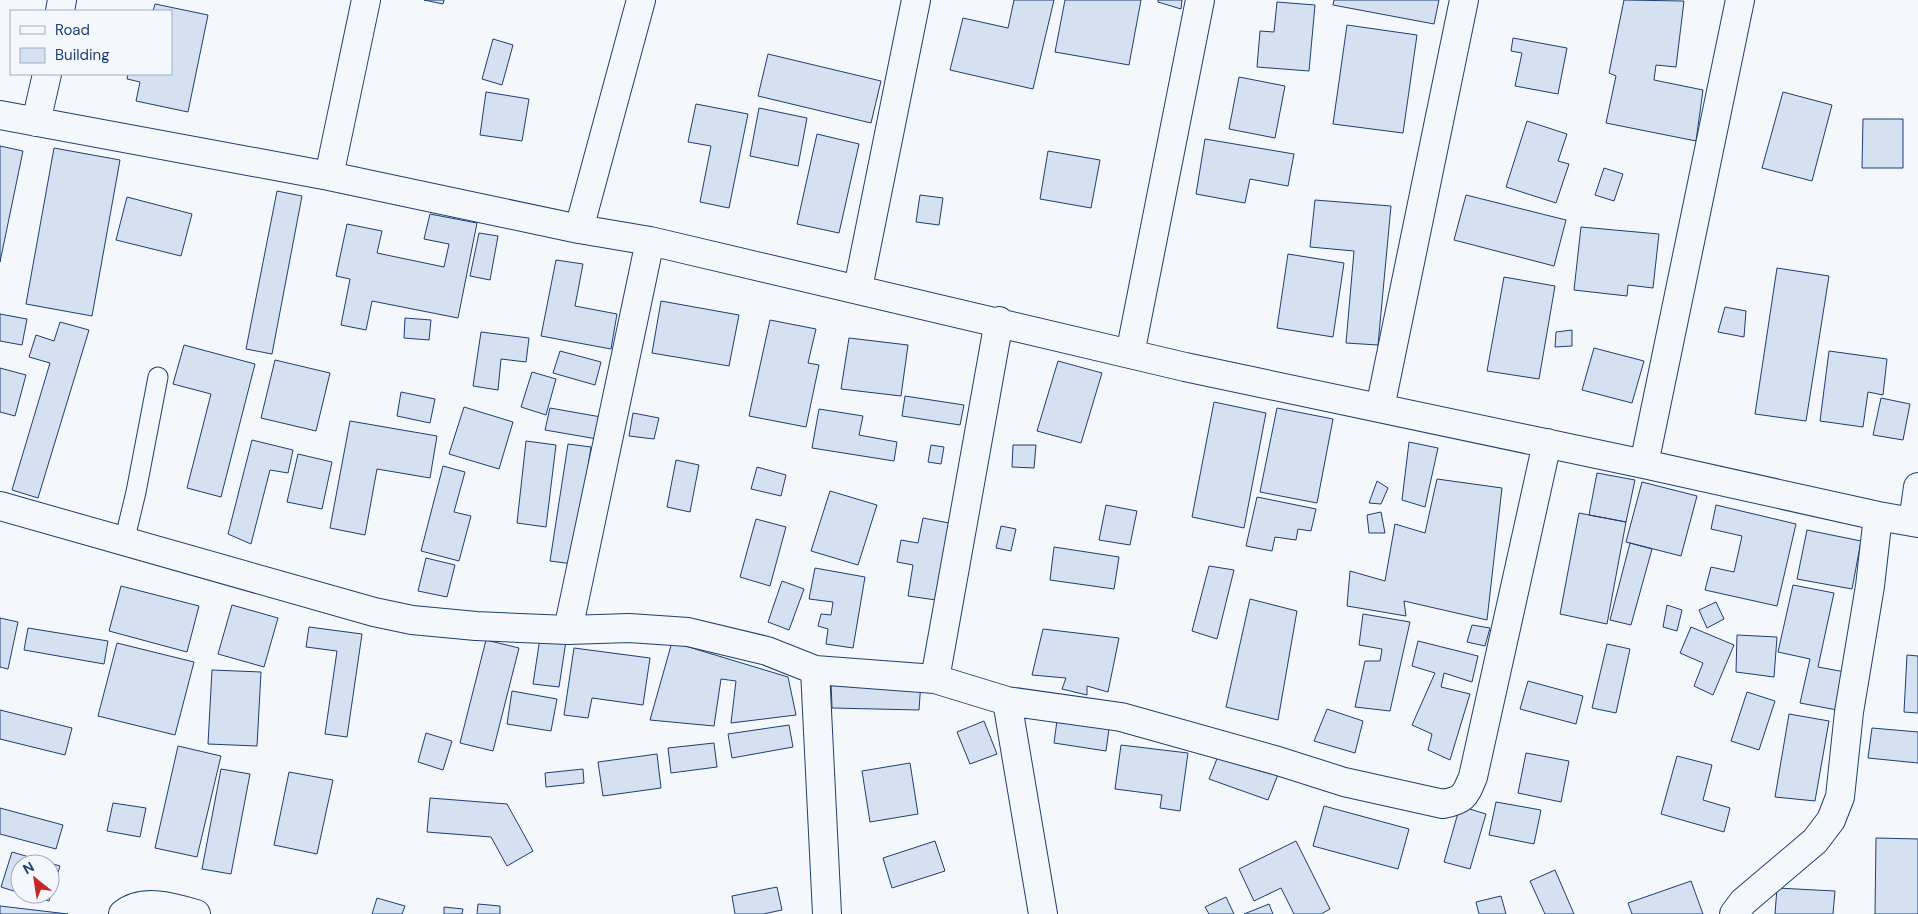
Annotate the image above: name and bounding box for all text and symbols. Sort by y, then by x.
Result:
legend [10,10,172,75]
text: Road [55,20,90,40]
text: Building [55,45,110,65]
north arrow [10,854,60,904]
text: N [20,857,37,878]

